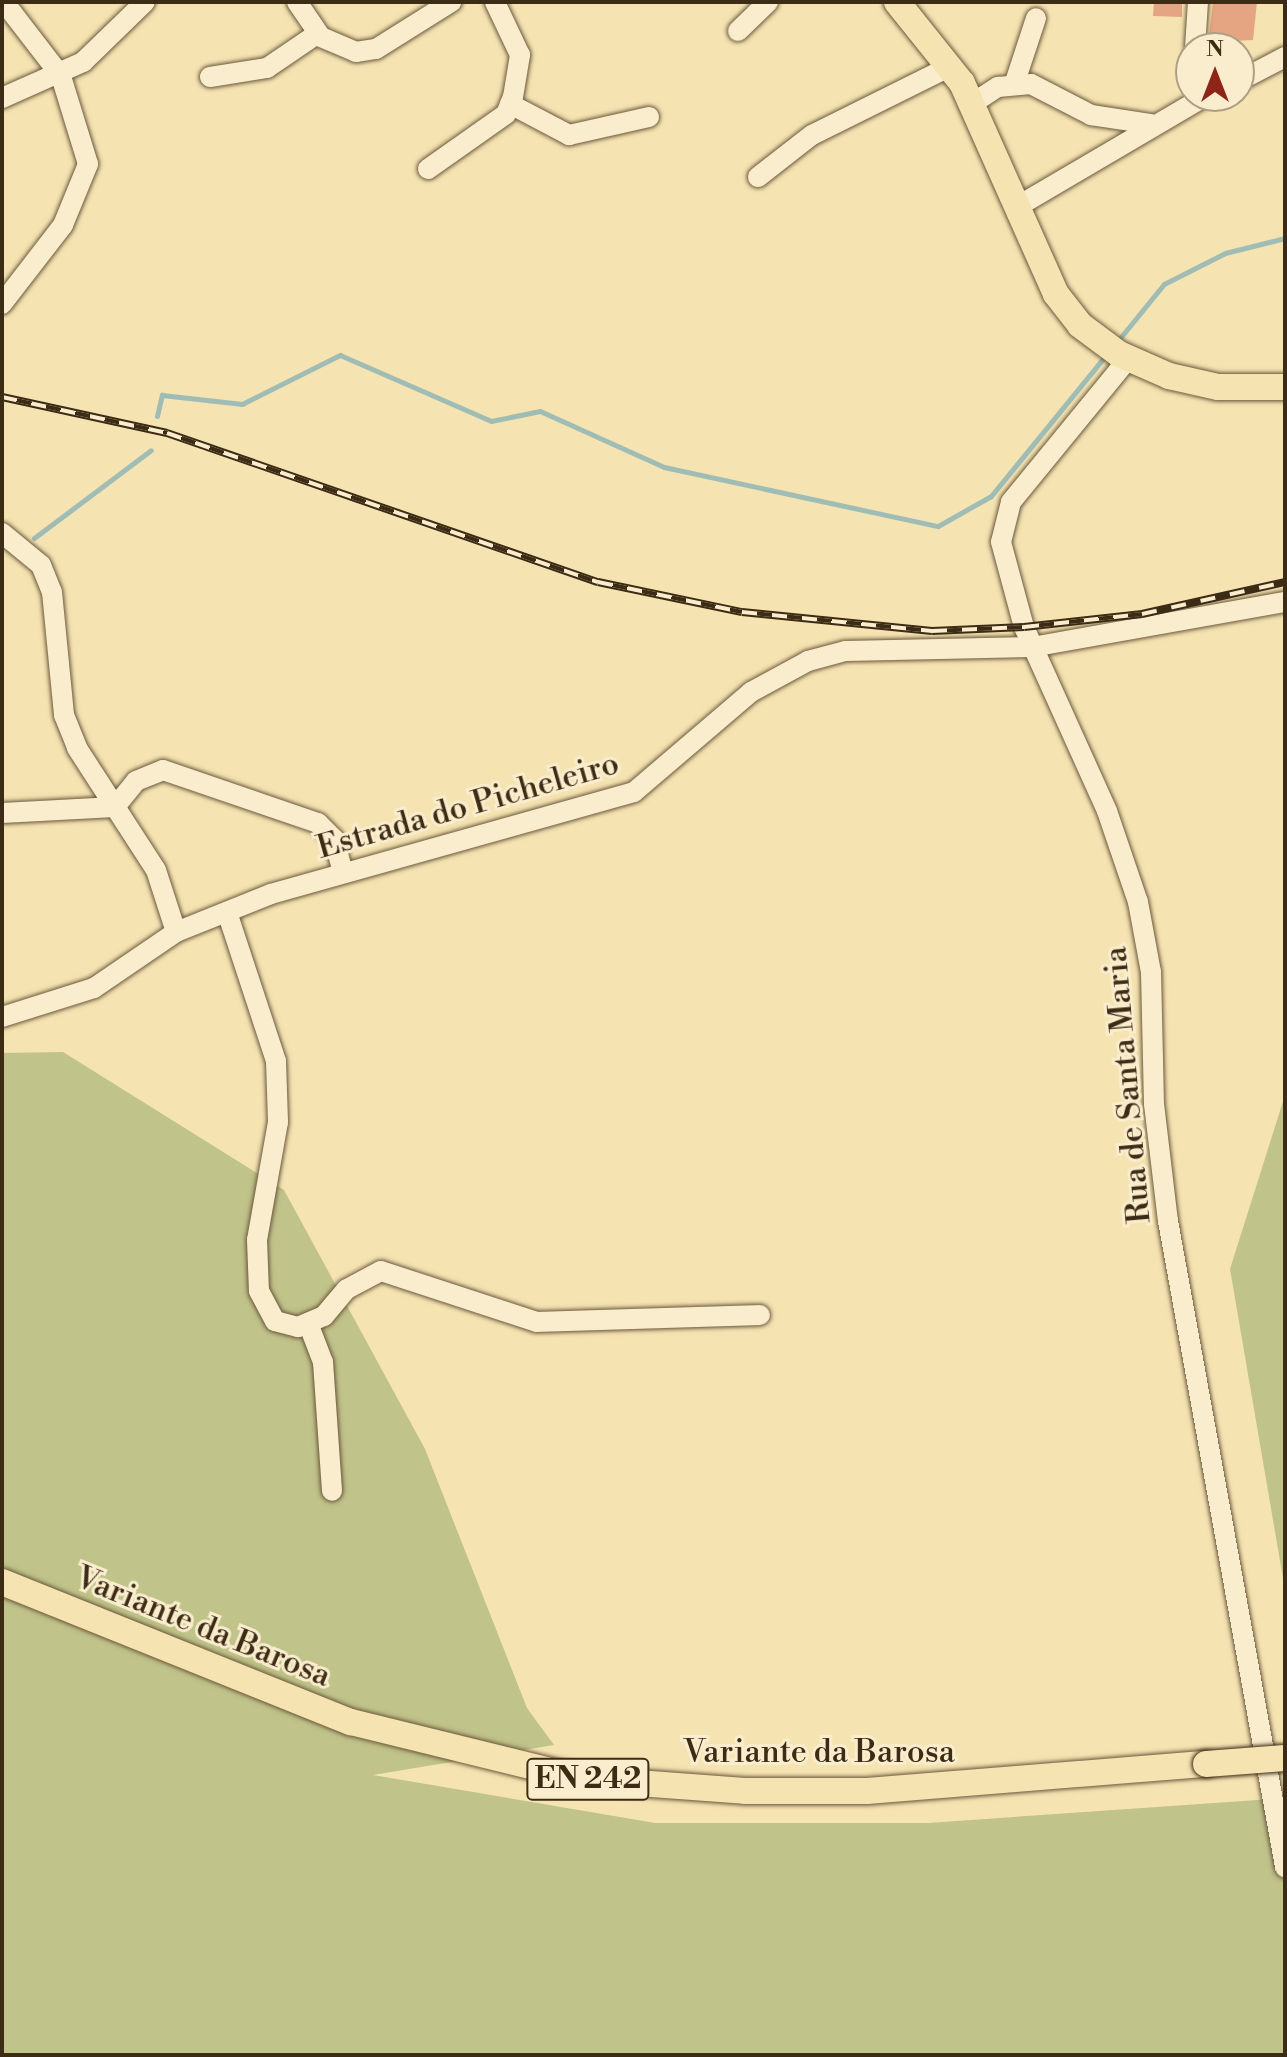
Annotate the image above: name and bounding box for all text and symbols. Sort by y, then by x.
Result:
north arrow [1175,32,1255,112]
text: N [1206,36,1224,63]
street label: Estrada do Picheleiro [313,744,623,868]
street label: Rua de Santa Maria [1097,945,1159,1225]
street label: Variante da Barosa [70,1558,336,1696]
street label: Variante da Barosa [683,1733,955,1771]
road number: EN 242 [526,1753,650,1805]

